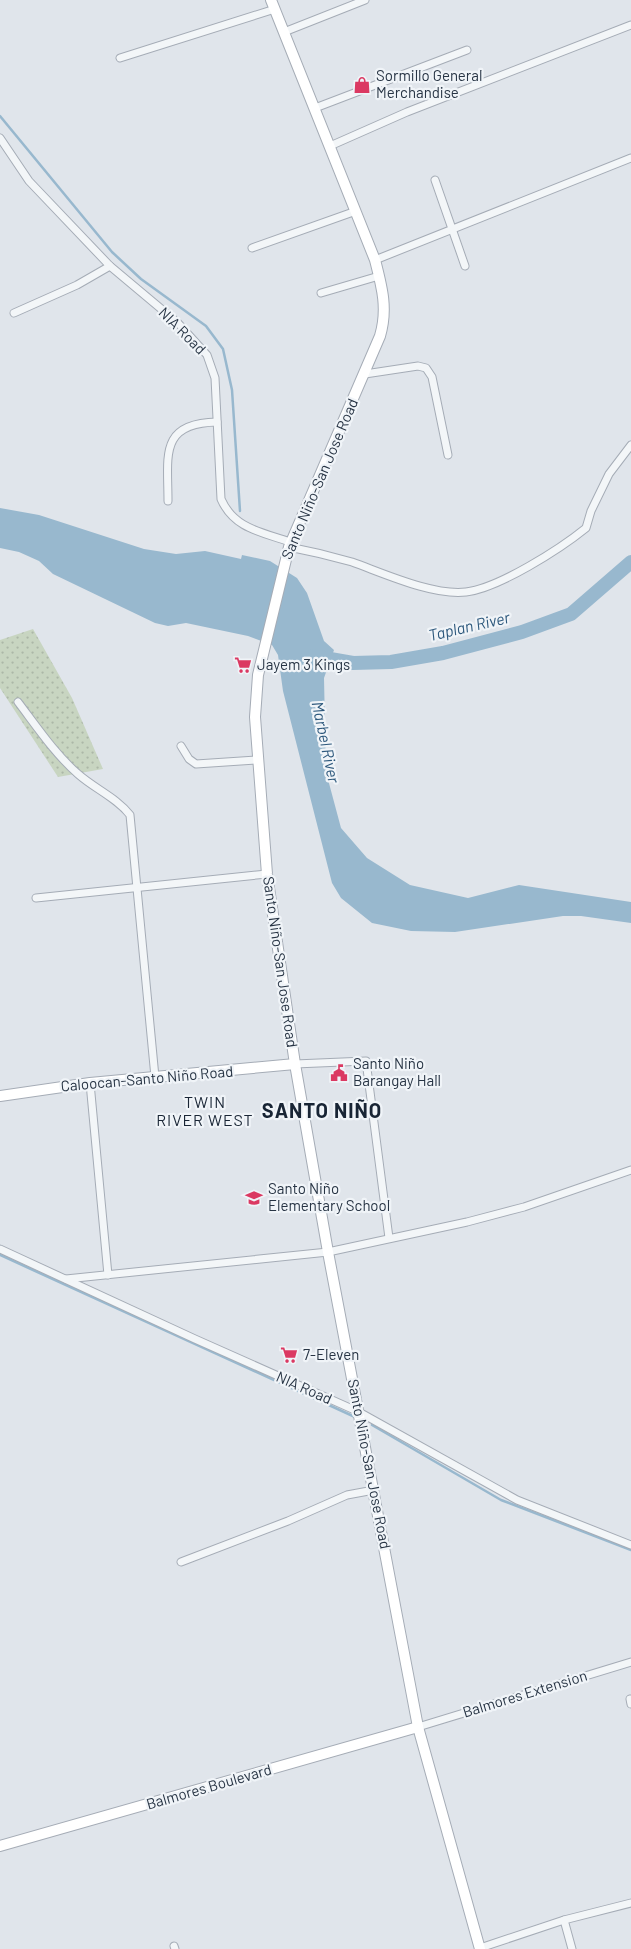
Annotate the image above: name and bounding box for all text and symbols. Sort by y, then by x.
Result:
place label: Sormillo General Merchandise [376,66,482,101]
shop icon: Sormillo General Merchandise [352,75,372,95]
street label: NIA Road [155,303,210,358]
street label: Santo Niño-San Jose Road [277,396,361,562]
water label: Taplan River [426,607,513,644]
supermarket icon: Jayem 3 Kings [233,655,253,675]
place label: Jayem 3 Kings [257,655,350,673]
water label: Marbel River [309,699,345,786]
street label: Santo Niño-San Jose Road [260,875,302,1049]
place label: Santo Niño Barangay Hall [353,1054,441,1089]
street label: Caloocan-Santo Niño Road [60,1061,234,1095]
public building icon: Santo Niño Barangay Hall [329,1063,349,1083]
district label: TWIN RIVER WEST [156,1092,254,1129]
district label: SANTO NIÑO [262,1098,382,1122]
place label: Santo Niño Elementary School [268,1179,390,1214]
school or university icon: Santo Niño Elementary School [244,1188,264,1208]
supermarket icon: 7-Eleven [279,1345,299,1365]
place label: 7-Eleven [303,1345,359,1363]
street label: NIA Road [274,1367,335,1407]
street label: Santo Niño-San Jose Road [345,1377,395,1550]
street label: Balmores Extension [460,1666,589,1721]
street label: Balmores Boulevard [144,1760,273,1813]

